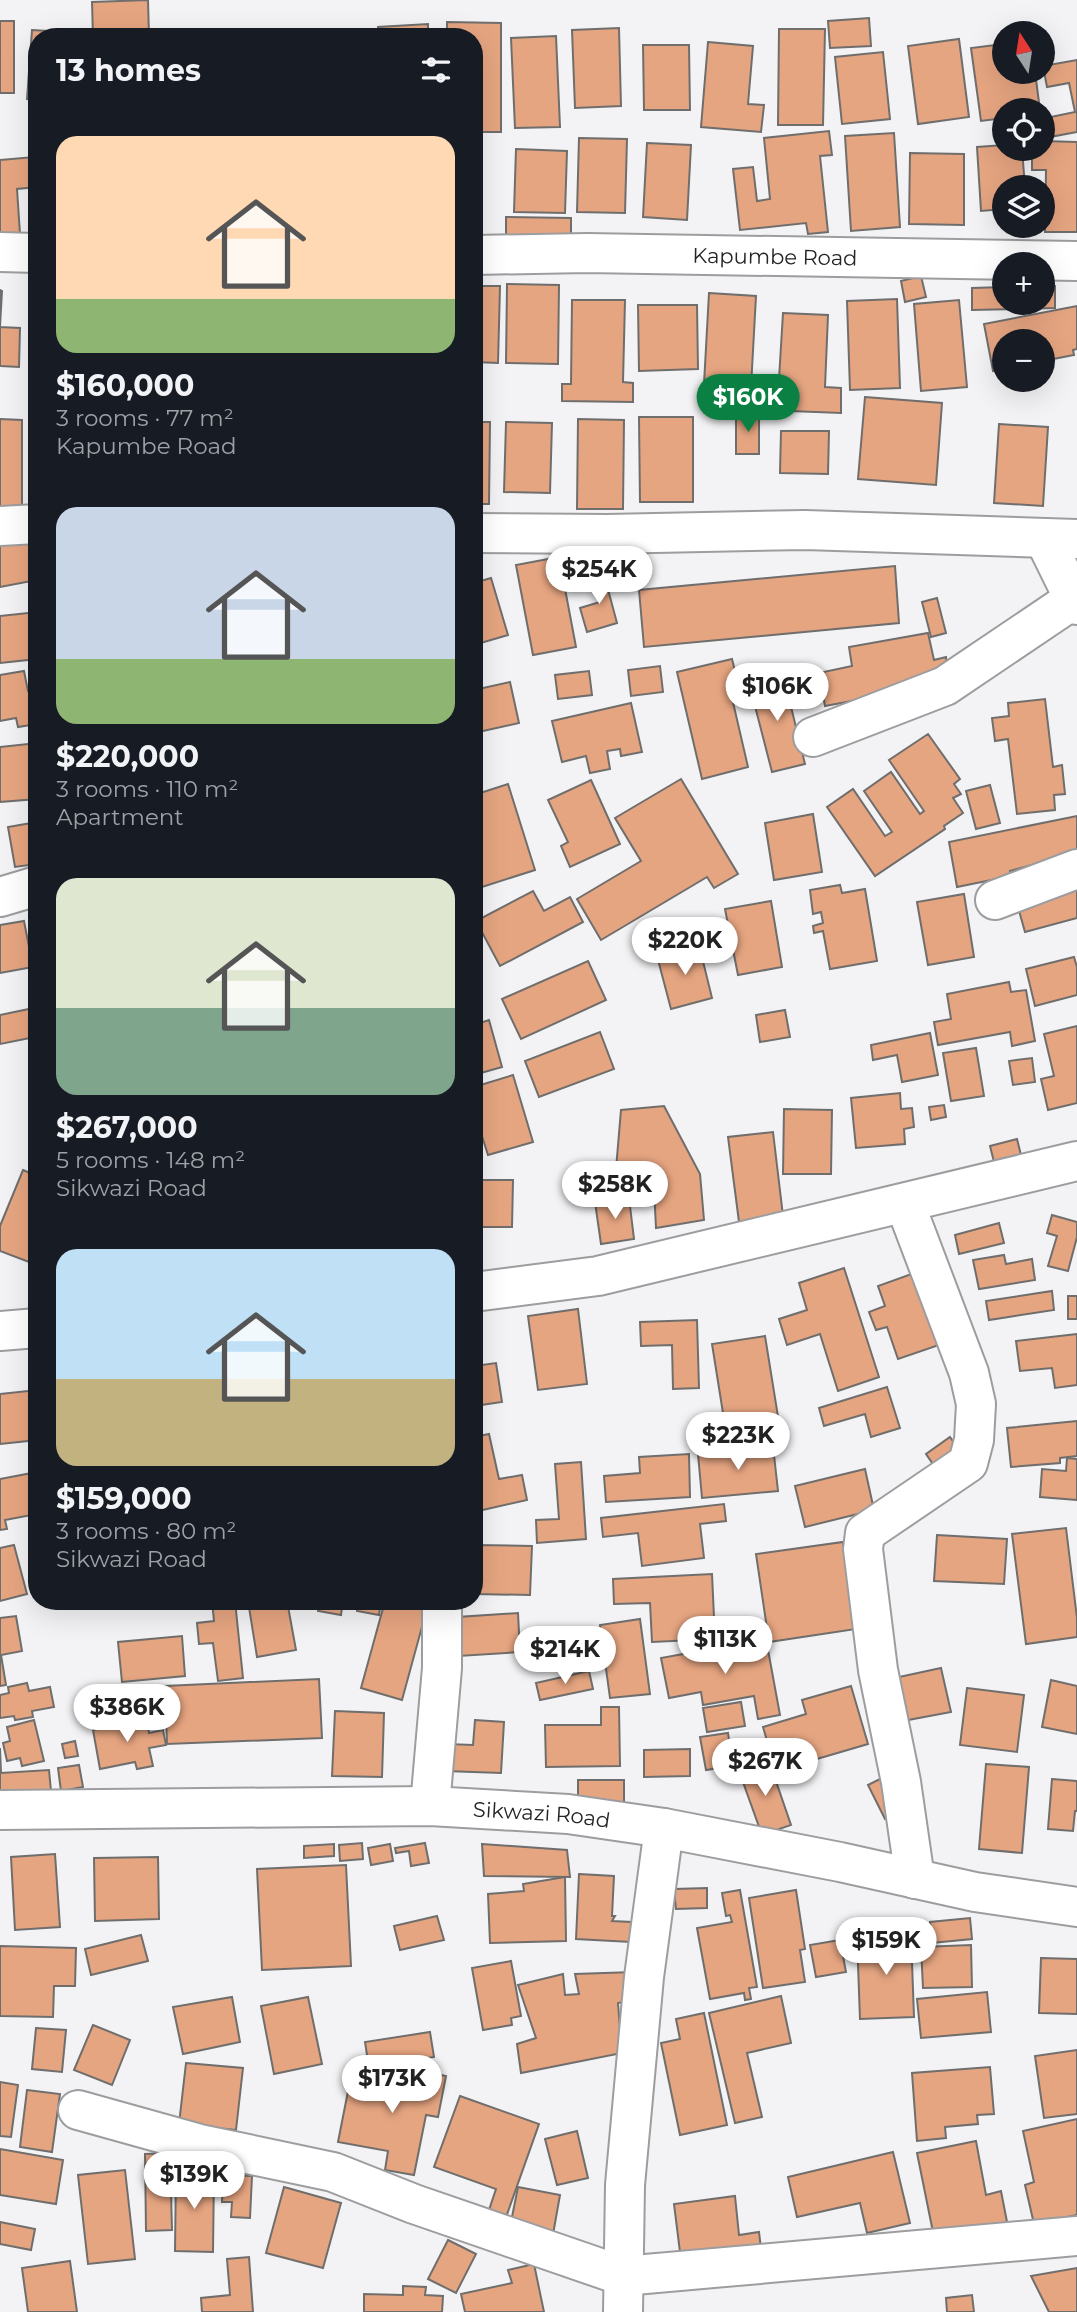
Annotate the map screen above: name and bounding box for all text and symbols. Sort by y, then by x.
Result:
north arrow [992,21,1055,84]
map controls [992,21,1055,392]
icon: filters [417,51,455,89]
text: 13 homes [56,52,201,89]
button: locate [992,98,1055,161]
button: layers [992,175,1055,238]
icon: home [193,181,319,307]
street label: Kapumbe Road [692,242,858,270]
button: + [992,252,1055,315]
button: − [992,329,1055,392]
text: $160,000 [56,367,194,404]
pin: $160K [699,374,797,434]
text: $160K [713,383,783,411]
text: 3 rooms · 77 m² [56,404,234,432]
text: Kapumbe Road [56,432,237,460]
pin: $254K [550,546,648,606]
icon: home [193,552,319,678]
text: $254K [562,555,636,583]
pin: $106K [728,664,826,723]
text: $106K [742,672,812,700]
text: $220,000 [56,738,199,775]
text: 3 rooms · 110 m² [56,775,238,803]
text: Apartment [56,803,184,831]
pin: $220K [636,918,734,977]
icon: home [193,923,319,1049]
text: $220K [648,926,722,954]
text: $267,000 [56,1109,198,1146]
text: 5 rooms · 148 m² [56,1146,245,1174]
pin: $258K [566,1162,664,1221]
text: $258K [578,1170,652,1198]
text: Sikwazi Road [56,1174,207,1202]
icon: home [193,1294,319,1420]
pin: $223K [689,1412,787,1472]
text: $223K [702,1421,774,1449]
text: $159,000 [56,1480,192,1517]
text: 3 rooms · 80 m² [56,1517,236,1545]
text: Sikwazi Road [56,1545,207,1573]
pin: $113K [676,1616,774,1676]
text: $113K [693,1625,757,1653]
pin: $214K [516,1626,614,1686]
text: $214K [530,1635,600,1663]
pin: $386K [78,1684,176,1744]
text: $386K [89,1693,165,1721]
pin: $267K [716,1738,814,1798]
text: $267K [728,1747,802,1775]
street label: Sikwazi Road [472,1796,612,1833]
pin: $159K [837,1918,935,1977]
text: $159K [852,1926,920,1954]
pin: $173K [343,2056,441,2115]
text: $173K [358,2064,426,2092]
pin: $139K [145,2152,243,2211]
text: $139K [160,2160,228,2188]

